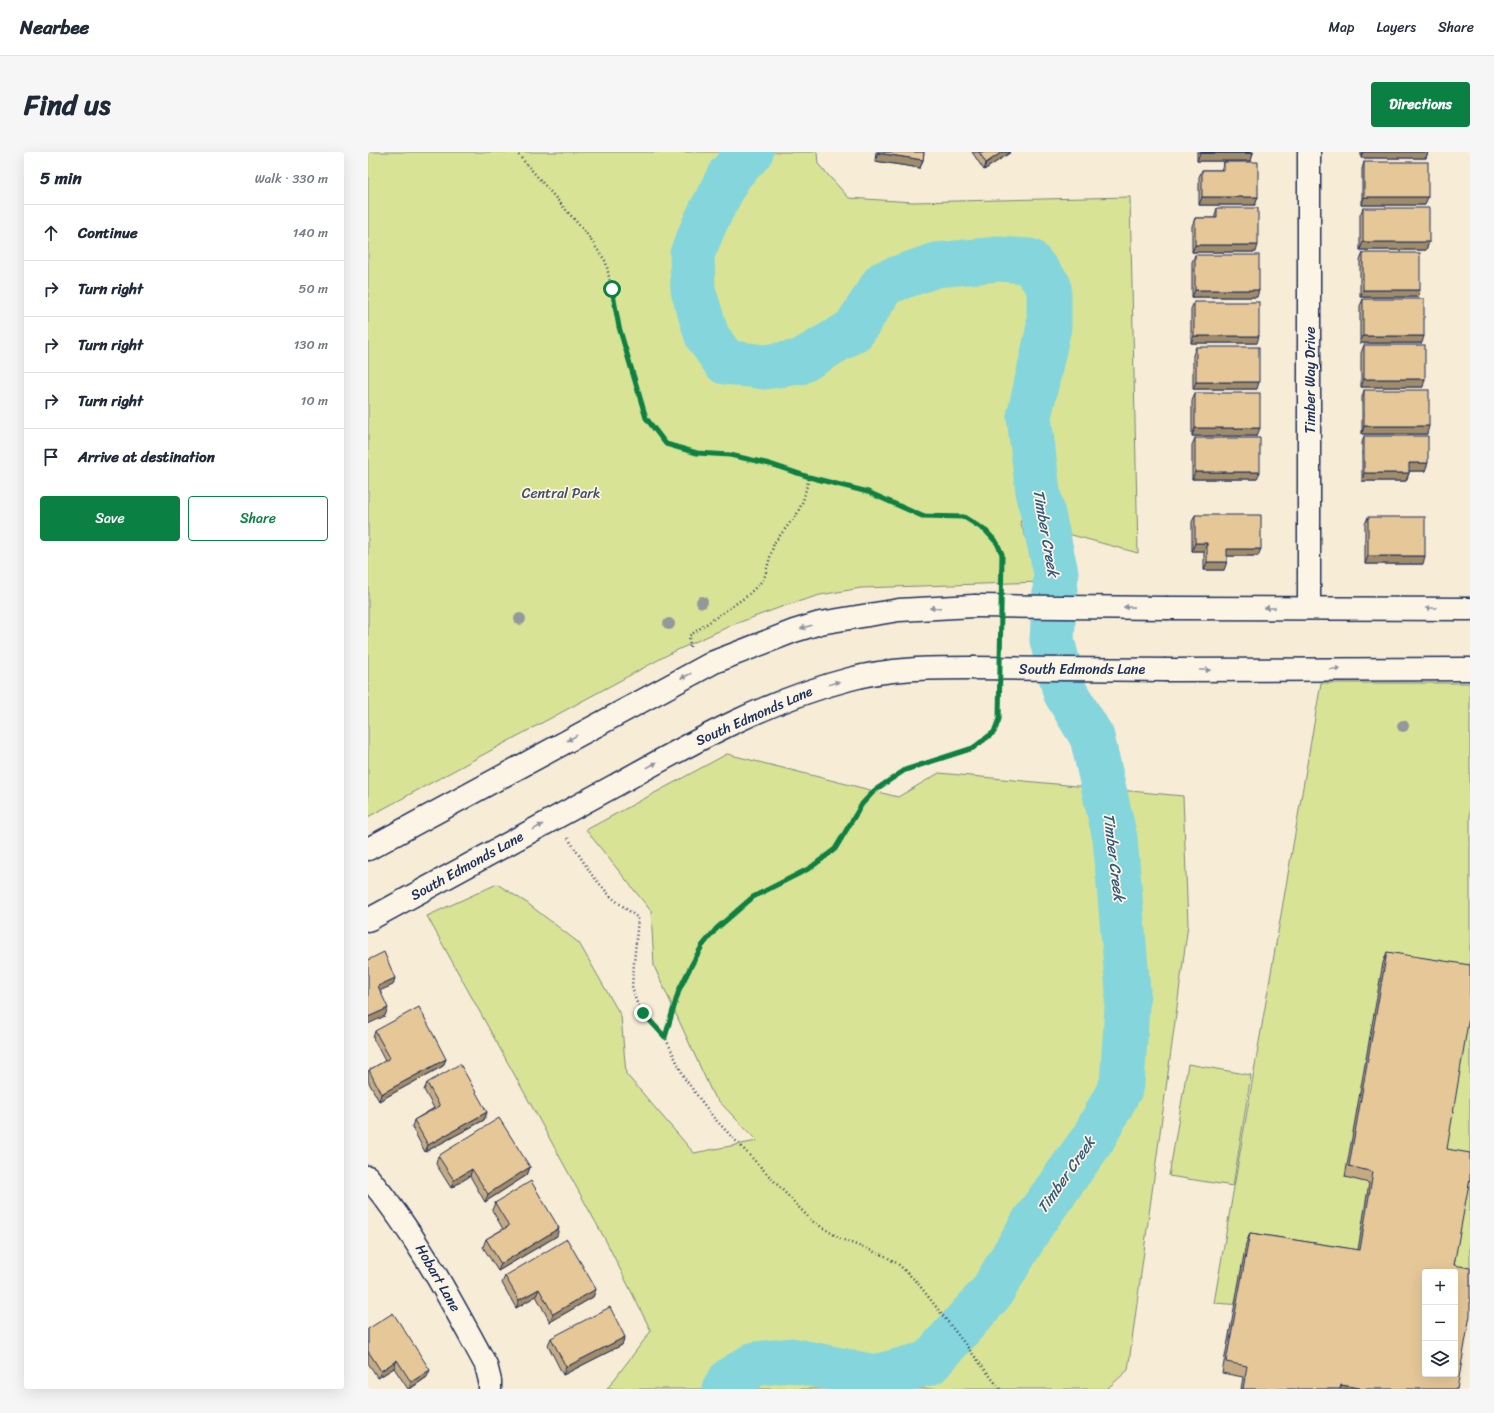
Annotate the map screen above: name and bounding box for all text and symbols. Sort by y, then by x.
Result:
text: Nearbee [20,11,89,44]
text: Map [1329,15,1354,40]
text: Layers [1376,15,1416,40]
text: Share [1438,15,1474,40]
text: Find us [24,80,111,129]
button: Directions [1371,82,1470,127]
text: 5 min [40,163,82,193]
text: Walk · 330 m [255,167,328,190]
text: Continue [78,220,138,246]
text: 140 m [293,221,328,244]
icon: ahead [40,222,62,244]
text: Turn right [78,276,143,302]
text: 50 m [298,277,328,300]
icon: right [40,278,62,300]
route start [603,280,621,298]
street label: Timber Way Drive [1298,327,1323,433]
text: Turn right [78,332,143,358]
text: 130 m [294,333,328,356]
icon: right [40,334,62,356]
text: Turn right [78,388,143,414]
text: 10 m [301,389,328,412]
icon: right [40,390,62,412]
text: Arrive at destination [78,444,215,470]
icon: arrive [40,446,62,468]
park label: Central Park [522,481,600,506]
water label: Timber Creek [1026,487,1067,581]
button: Save [40,496,180,541]
button: Share [188,496,328,541]
one-way arrow [929,604,941,611]
one-way arrow [1122,604,1135,610]
one-way arrow [1263,605,1276,611]
one-way arrow [1424,605,1437,611]
one-way arrow [800,624,812,630]
street label: South Edmonds Lane [1019,657,1145,682]
one-way arrow [1329,666,1342,672]
one-way arrow [1199,667,1212,673]
one-way arrow [680,673,692,680]
street label: South Edmonds Lane [691,679,817,753]
one-way arrow [827,680,840,686]
one-way arrow [566,735,578,742]
one-way arrow [646,762,658,769]
water label: Timber Creek [1096,812,1133,904]
street label: South Edmonds Lane [406,824,529,908]
one-way arrow [532,824,543,831]
route end [634,1004,652,1022]
water label: Timber Creek [1030,1130,1103,1219]
street label: Hobart Lane [408,1239,468,1317]
map controls [1422,1269,1458,1377]
button: + [1422,1269,1458,1305]
button: − [1422,1305,1458,1341]
button: layers [1422,1341,1458,1377]

